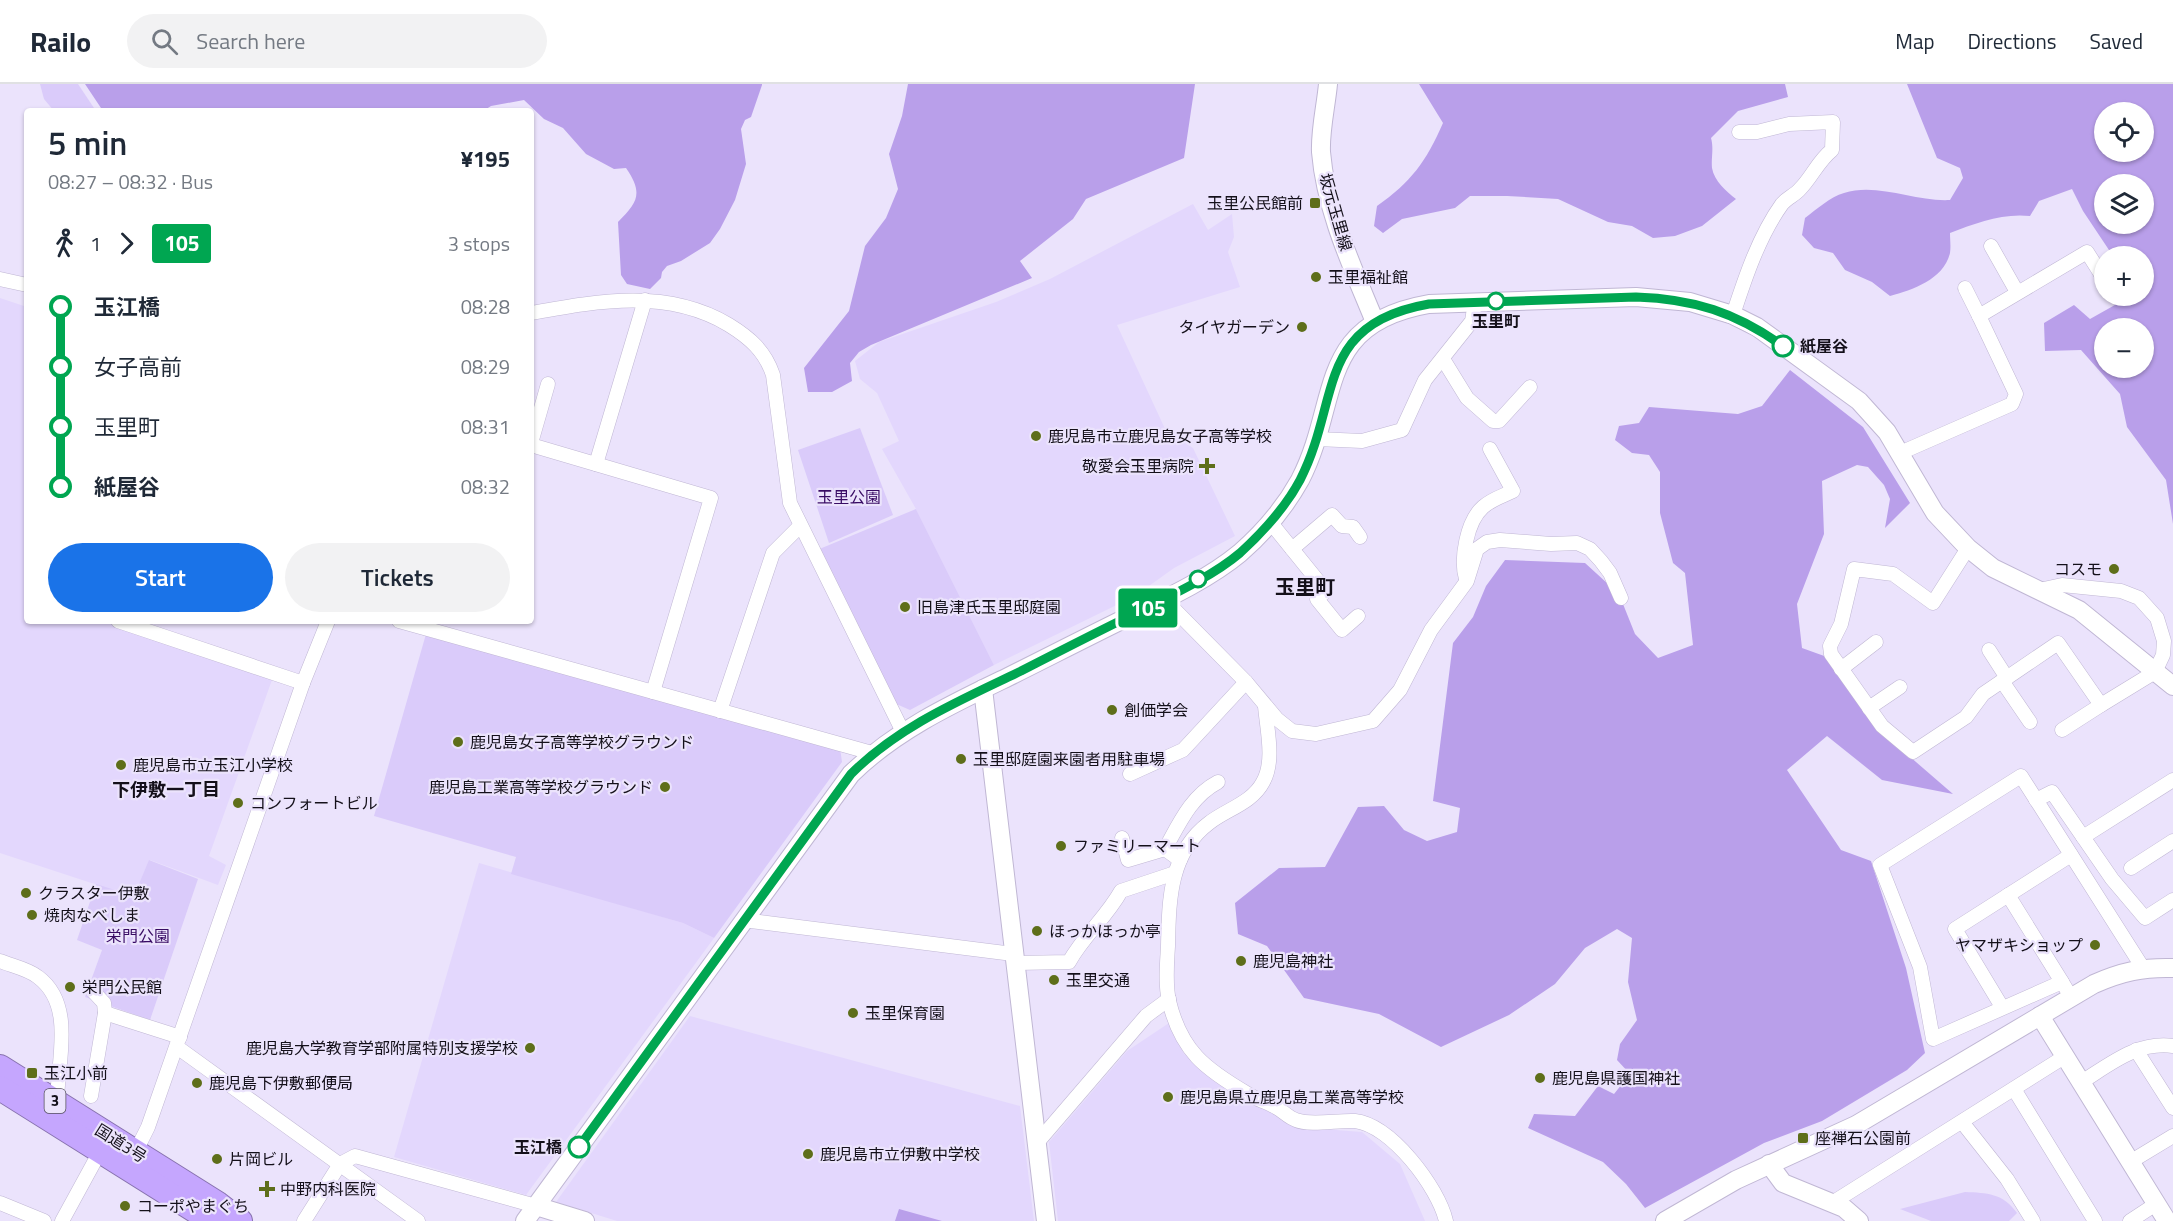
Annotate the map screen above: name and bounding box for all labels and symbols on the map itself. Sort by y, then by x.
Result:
street label: 坂元玉里線 [1313,170,1359,254]
place label: 玉里公民館前 [1207,191,1303,215]
marker: 玉里公民館前 [1308,196,1322,210]
place label: 玉里福祉館 [1328,265,1408,289]
marker: 玉里福祉館 [1309,270,1323,284]
marker: 玉里町 [1487,292,1505,310]
place label: 玉里町 [1472,309,1520,333]
place label: タイヤガーデン [1178,315,1290,339]
marker: タイヤガーデン [1295,320,1309,334]
place label: 紙屋谷 [1800,334,1848,358]
marker: 紙屋谷 [1772,335,1794,357]
place label: 鹿児島市立鹿児島女子高等学校 [1048,424,1272,448]
marker: 鹿児島市立鹿児島女子高等学校 [1029,429,1043,443]
place label: 敬愛会玉里病院 [1082,454,1194,478]
marker: 敬愛会玉里病院 [1198,457,1216,475]
park label: 玉里公園 [817,485,881,509]
place label: コスモ [2054,557,2102,581]
marker: コスモ [2107,562,2121,576]
unlabelled marker [1189,570,1207,588]
district label: 玉里町 [1275,571,1335,602]
line badge: 105 [1114,588,1182,628]
place label: 旧島津氏玉里邸庭園 [917,595,1061,619]
marker: 旧島津氏玉里邸庭園 [898,600,912,614]
place label: 創価学会 [1124,698,1188,722]
marker: 創価学会 [1105,703,1119,717]
place label: 鹿児島女子高等学校グラウンド [470,730,694,754]
marker: 鹿児島女子高等学校グラウンド [451,735,465,749]
place label: 玉里邸庭園来園者用駐車場 [973,747,1165,771]
marker: 玉里邸庭園来園者用駐車場 [954,752,968,766]
place label: 鹿児島市立玉江小学校 [133,753,293,777]
marker: 鹿児島市立玉江小学校 [114,758,128,772]
place label: 鹿児島工業高等学校グラウンド [429,775,653,799]
district label: 下伊敷一丁目 [112,776,220,803]
marker: 鹿児島工業高等学校グラウンド [658,780,672,794]
place label: コンフォートビル [250,791,378,815]
marker: コンフォートビル [231,796,245,810]
place label: ファミリーマート [1073,834,1201,858]
marker: ファミリーマート [1054,839,1068,853]
place label: クラスター伊敷 [38,881,150,905]
marker: クラスター伊敷 [19,886,33,900]
place label: 焼肉なべしま [44,903,140,927]
marker: 焼肉なべしま [25,908,39,922]
place label: ほっかほっか亭 [1049,919,1161,943]
park label: 栄門公園 [106,924,170,948]
marker: ほっかほっか亭 [1030,924,1044,938]
place label: ヤマザキショップ [1955,933,2083,957]
marker: ヤマザキショップ [2088,938,2102,952]
place label: 鹿児島神社 [1253,949,1333,973]
marker: 鹿児島神社 [1234,954,1248,968]
place label: 玉里交通 [1066,968,1130,992]
marker: 玉里交通 [1047,973,1061,987]
place label: 栄門公民館 [82,975,162,999]
marker: 栄門公民館 [63,980,77,994]
place label: 玉里保育園 [865,1001,945,1025]
marker: 玉里保育園 [846,1006,860,1020]
place label: 鹿児島大学教育学部附属特別支援学校 [246,1036,518,1060]
marker: 鹿児島大学教育学部附属特別支援学校 [523,1041,537,1055]
place label: 玉江小前 [44,1061,108,1085]
marker: 玉江小前 [25,1066,39,1080]
place label: 鹿児島県護国神社 [1552,1066,1680,1090]
place label: 鹿児島下伊敷郵便局 [209,1071,353,1095]
marker: 鹿児島県護国神社 [1533,1071,1547,1085]
marker: 鹿児島下伊敷郵便局 [190,1076,204,1090]
place label: 鹿児島県立鹿児島工業高等学校 [1180,1085,1404,1109]
road number: 3 [44,1089,66,1113]
marker: 鹿児島県立鹿児島工業高等学校 [1161,1090,1175,1104]
street label: 国道3号 [90,1118,152,1168]
place label: 座禅石公園前 [1815,1126,1911,1150]
marker: 座禅石公園前 [1796,1131,1810,1145]
place label: 玉江橋 [514,1135,562,1159]
marker: 玉江橋 [568,1136,590,1158]
place label: 鹿児島市立伊敷中学校 [820,1142,980,1166]
place label: 片岡ビル [229,1147,293,1171]
marker: 鹿児島市立伊敷中学校 [801,1147,815,1161]
marker: 片岡ビル [210,1152,224,1166]
place label: 中野内科医院 [280,1177,376,1201]
marker: 中野内科医院 [258,1180,276,1198]
place label: コーポやまぐち [137,1194,249,1218]
marker: コーポやまぐち [118,1199,132,1213]

